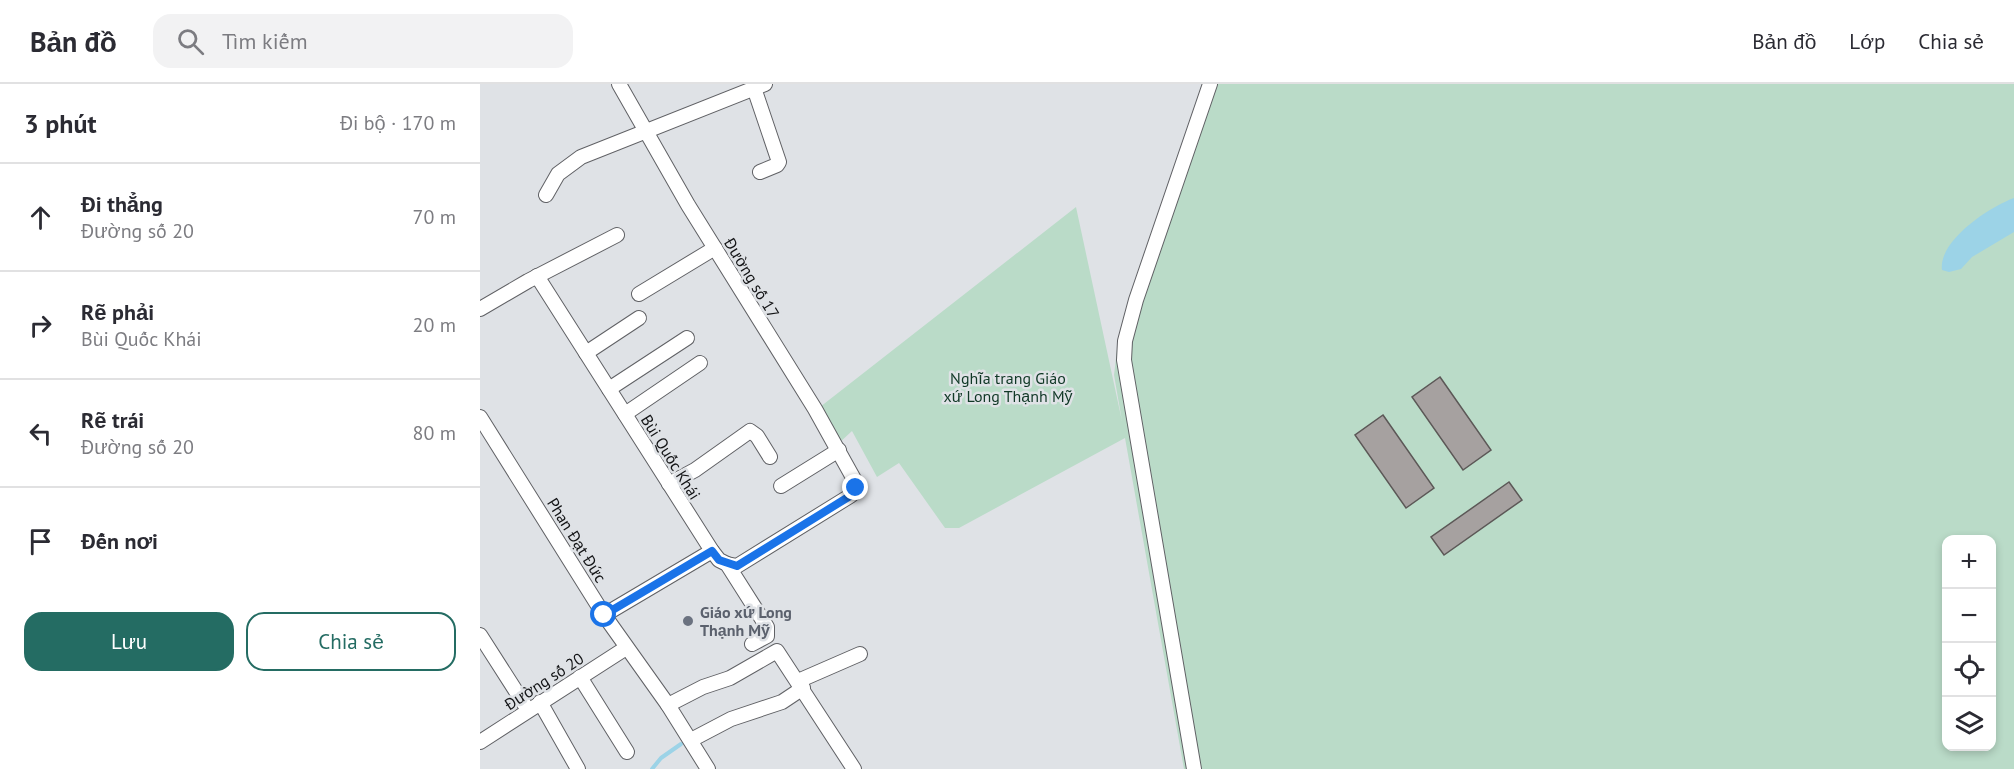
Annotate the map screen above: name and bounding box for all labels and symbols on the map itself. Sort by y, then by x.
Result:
street label: Đường số 17 [720,233,784,322]
park label: Nghĩa trang Giáo xứ Long Thạnh Mỹ [943,368,1073,406]
street label: Bùi Quốc Khái [637,411,705,503]
route end [842,474,868,500]
street label: Phan Đạt Đức [543,494,611,586]
route start [590,601,616,627]
place label: Giáo xứ Long Thạnh Mỹ [700,602,792,640]
marker: Giáo xứ Long Thạnh Mỹ [681,614,695,628]
street label: Đường số 20 [500,648,588,715]

